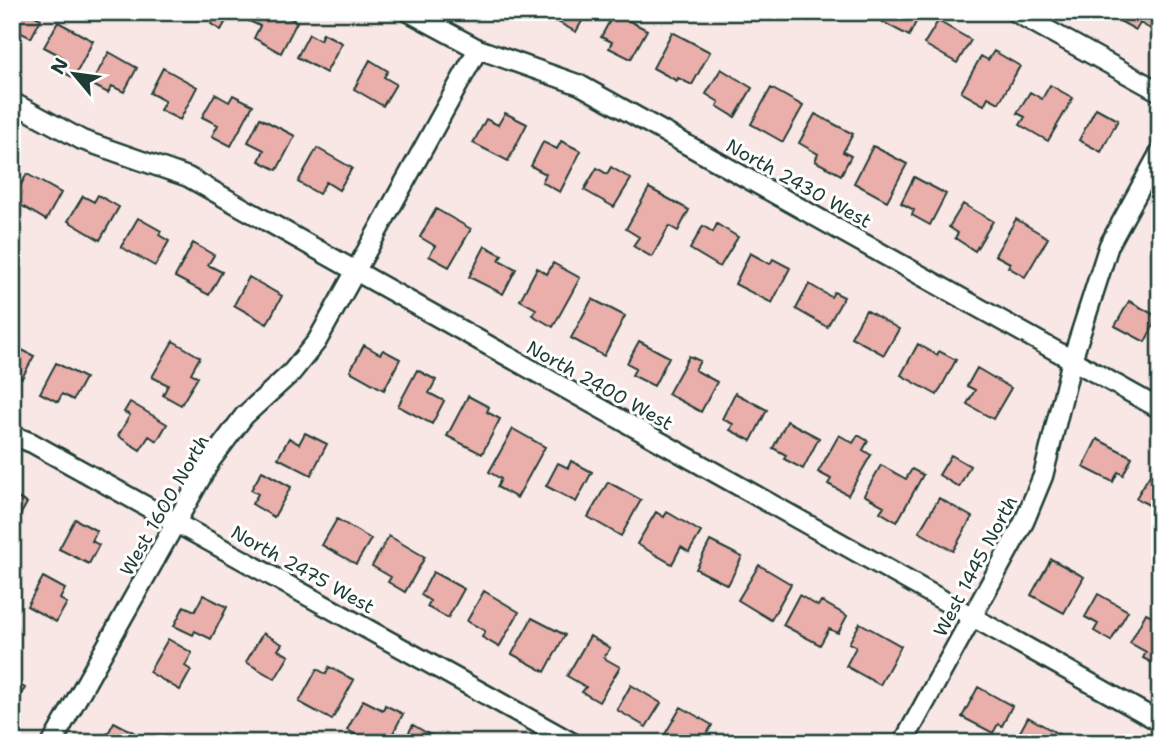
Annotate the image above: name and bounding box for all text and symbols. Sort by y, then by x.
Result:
north arrow [38,38,108,108]
text: N [45,53,74,79]
street label: North 2430 West [722,133,876,234]
street label: North 2400 West [522,335,677,436]
street label: West 1600 North [114,430,215,580]
street label: West 1445 North [928,491,1023,641]
street label: North 2475 West [226,520,379,619]

